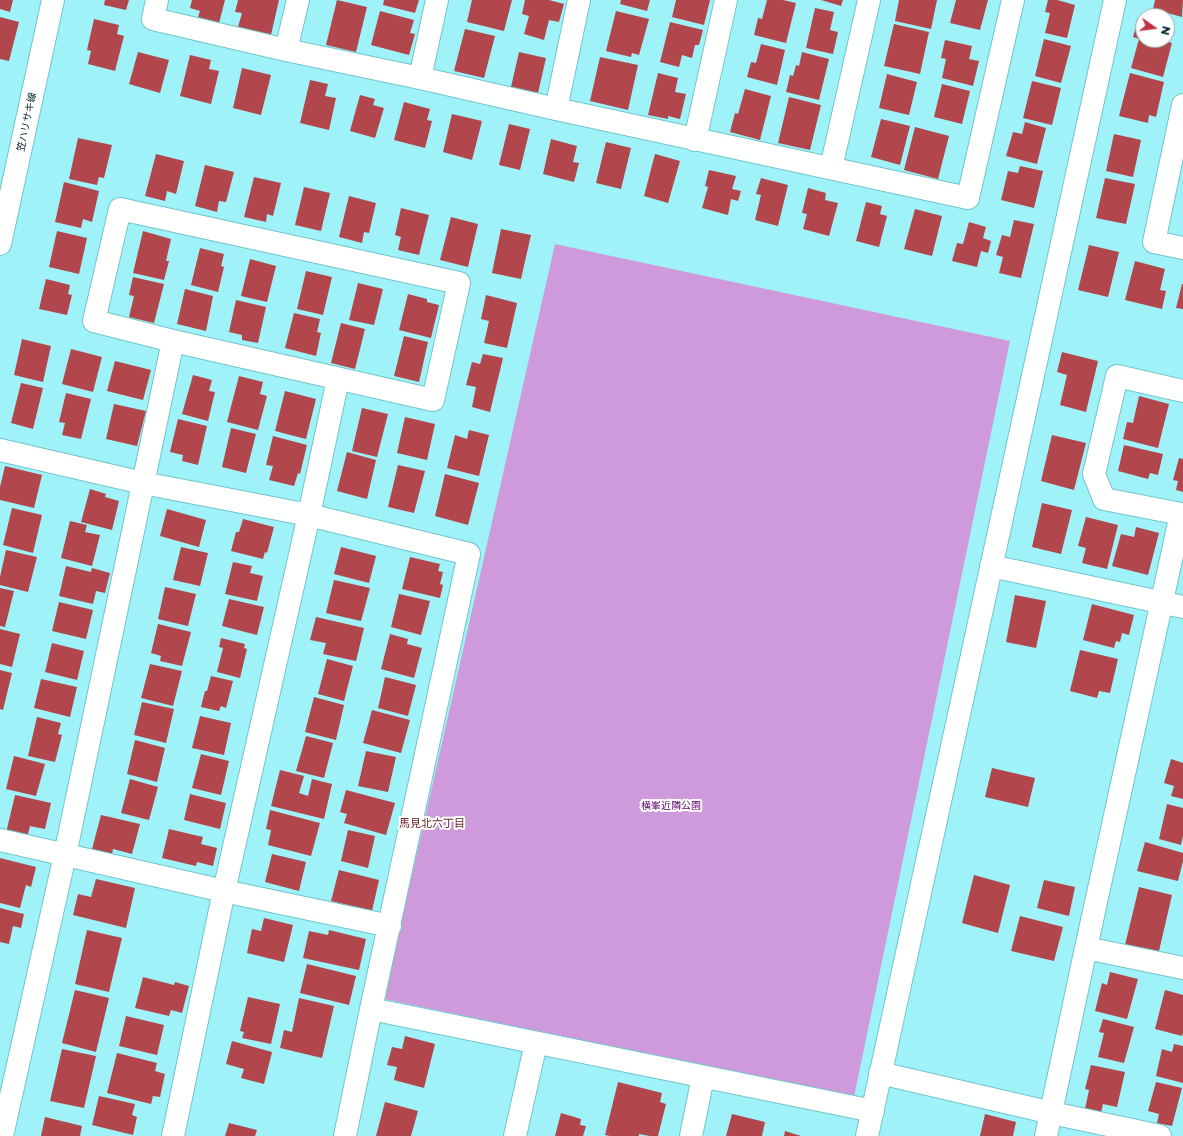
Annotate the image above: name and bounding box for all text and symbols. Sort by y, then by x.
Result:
north arrow [1135,8,1175,48]
text: N [1158,25,1174,37]
street label: 笠ハリサキ線 [15,91,39,153]
park label: 横峯近隣公園 [641,800,701,812]
district label: 馬見北六丁目 [399,817,465,831]

